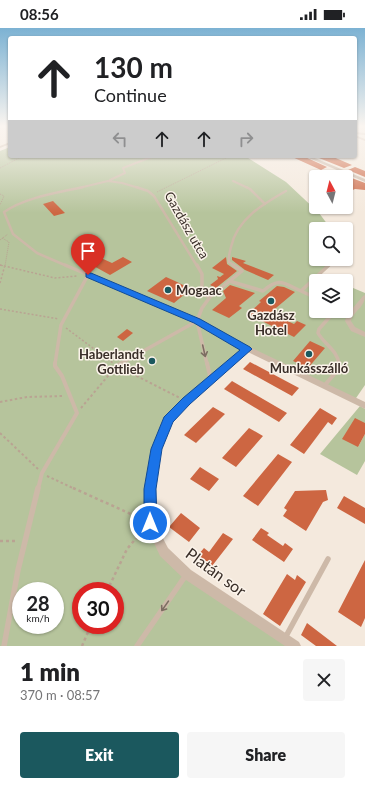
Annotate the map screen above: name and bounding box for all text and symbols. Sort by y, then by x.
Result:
text: 08:56 [20,5,59,23]
text: 130 m [94,50,173,84]
icon: ahead [28,52,80,104]
text: Continue [94,84,167,106]
icon: left [109,128,131,150]
icon: ahead [151,128,173,150]
icon: ahead [193,128,215,150]
icon: right [235,128,257,150]
north arrow [309,170,353,214]
map controls [309,170,353,318]
street label: Gazdász utca [161,189,213,261]
button: search [309,222,353,266]
pin [71,234,105,275]
icon: arrive [77,240,99,262]
button: layers [309,274,353,318]
place label: Mogaac [176,282,223,298]
marker: Mogaac [163,285,173,295]
marker: Gazdász Hotel [266,296,276,306]
place label: Gazdász Hotel [247,307,295,338]
one-way arrow [201,344,208,357]
place label: Haberlandt Gottlieb [79,346,144,377]
marker: Munkásszálló [304,349,314,359]
marker: Haberlandt Gottlieb [147,356,157,366]
place label: Munkásszálló [270,360,349,376]
position arrow [129,502,171,544]
street label: Platán sor [183,543,250,600]
speed limit sign: 30 [72,582,124,634]
text: 28 [26,591,50,615]
one-way arrow [161,600,169,611]
text: km/h [26,612,50,624]
text: 1 min [20,657,80,686]
button: close [303,659,345,701]
text: 370 m · 08:57 [20,687,100,703]
button: Exit [20,732,179,778]
button: Share [187,732,345,778]

